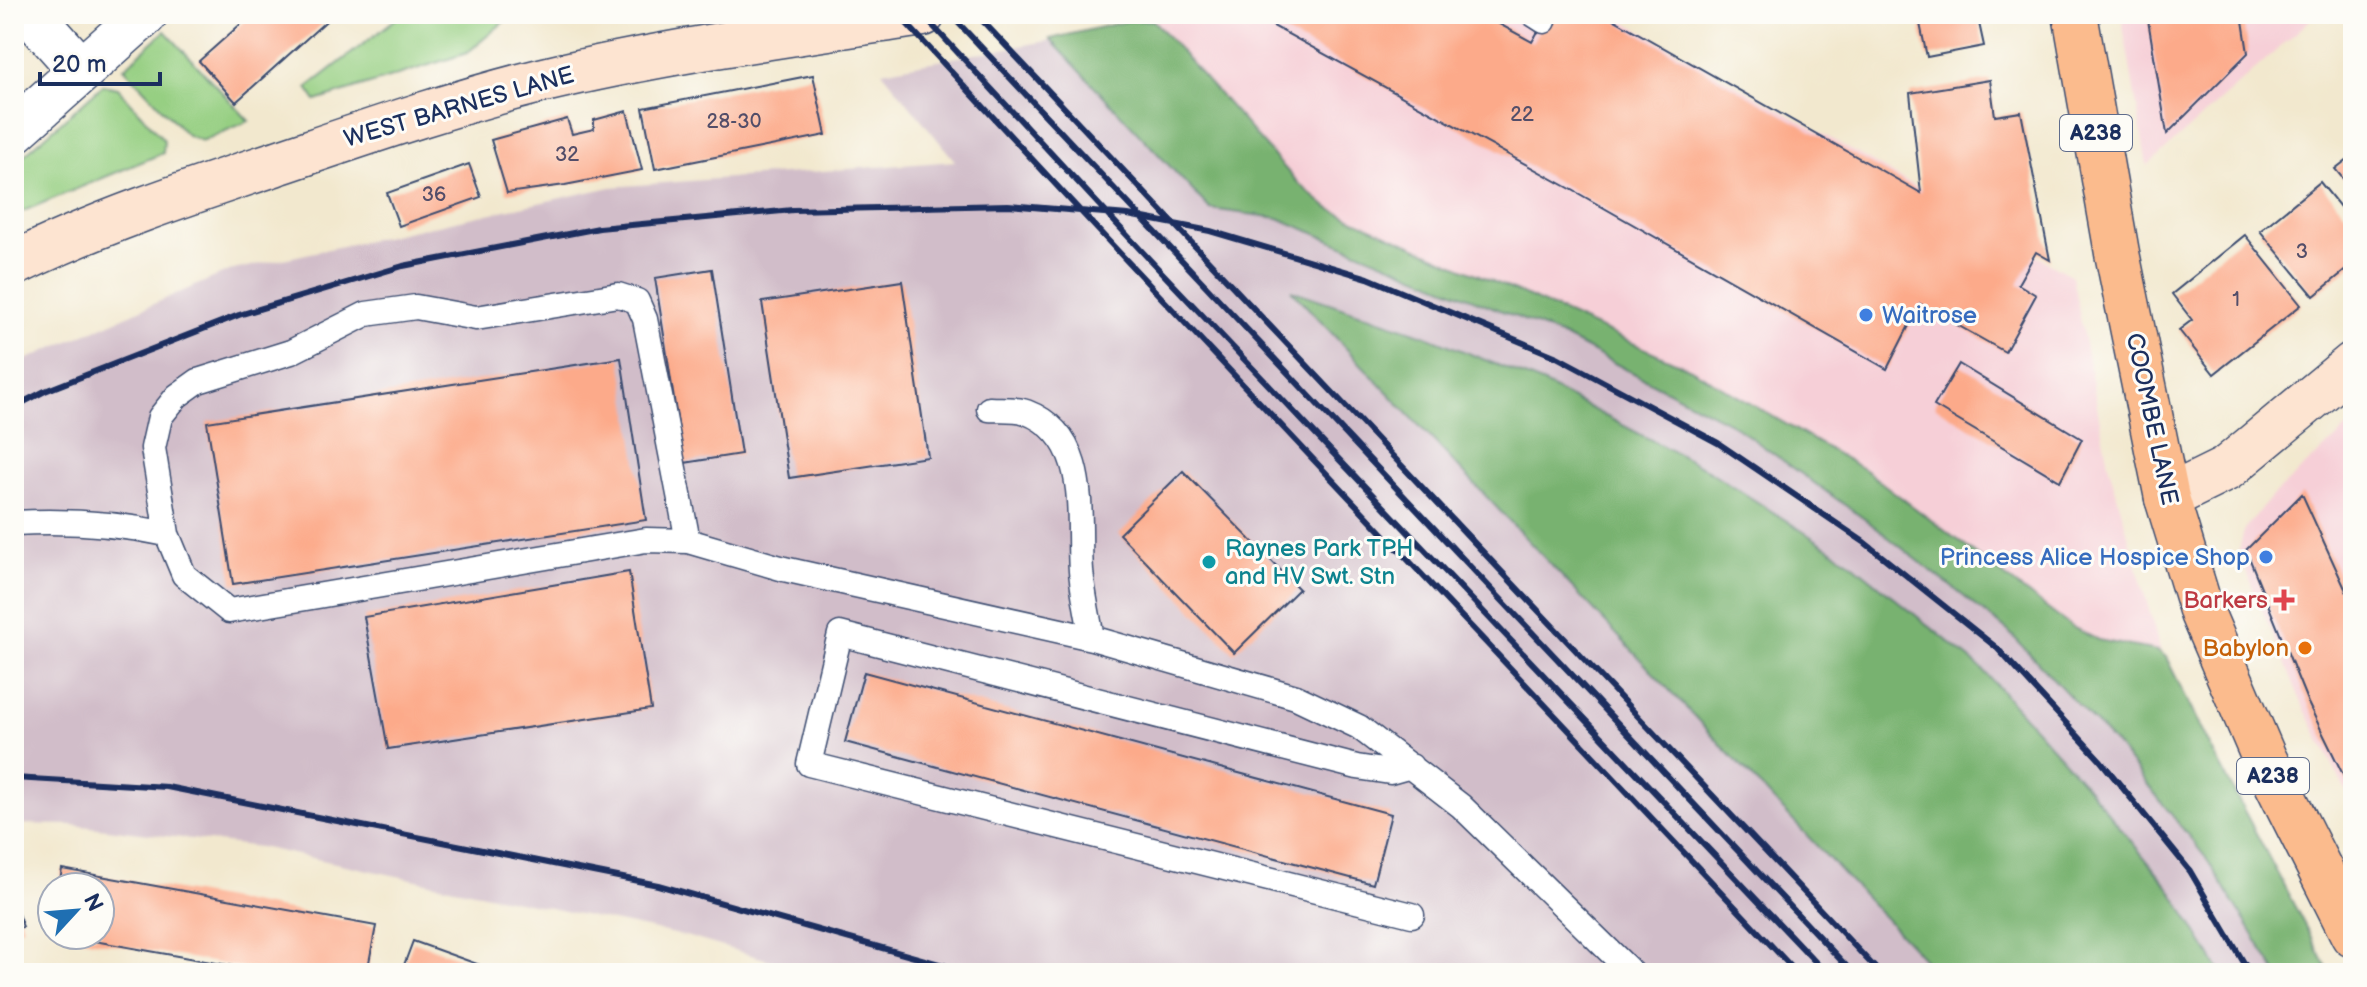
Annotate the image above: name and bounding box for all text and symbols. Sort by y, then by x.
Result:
scale bar [40,36,160,86]
text: 20 m [52,50,107,79]
street label: WEST BARNES LANE [341,60,577,154]
house number: 22 [1510,103,1534,127]
house number: 28-30 [707,110,761,134]
road number: A238 [2060,115,2132,151]
house number: 32 [555,143,579,167]
house number: 36 [422,183,446,207]
house number: 3 [2296,240,2308,264]
house number: 1 [2232,288,2240,312]
place label: Waitrose [1882,301,1977,330]
marker: Waitrose [1857,306,1875,324]
street label: COOMBE LANE [2120,330,2184,508]
place label: Raynes Park TPH and HV Swt. Stn [1225,534,1414,591]
place label: Princess Alice Hospice Shop [1940,543,2250,572]
marker: Princess Alice Hospice Shop [2257,548,2275,566]
marker: Raynes Park TPH and HV Swt. Stn [1200,553,1218,571]
place label: Barkers [2183,586,2268,615]
marker: Barkers [2275,591,2293,609]
place label: Babylon [2203,634,2289,663]
marker: Babylon [2296,639,2314,657]
road number: A238 [2237,758,2309,794]
north arrow [36,871,116,951]
text: N [77,890,108,916]

